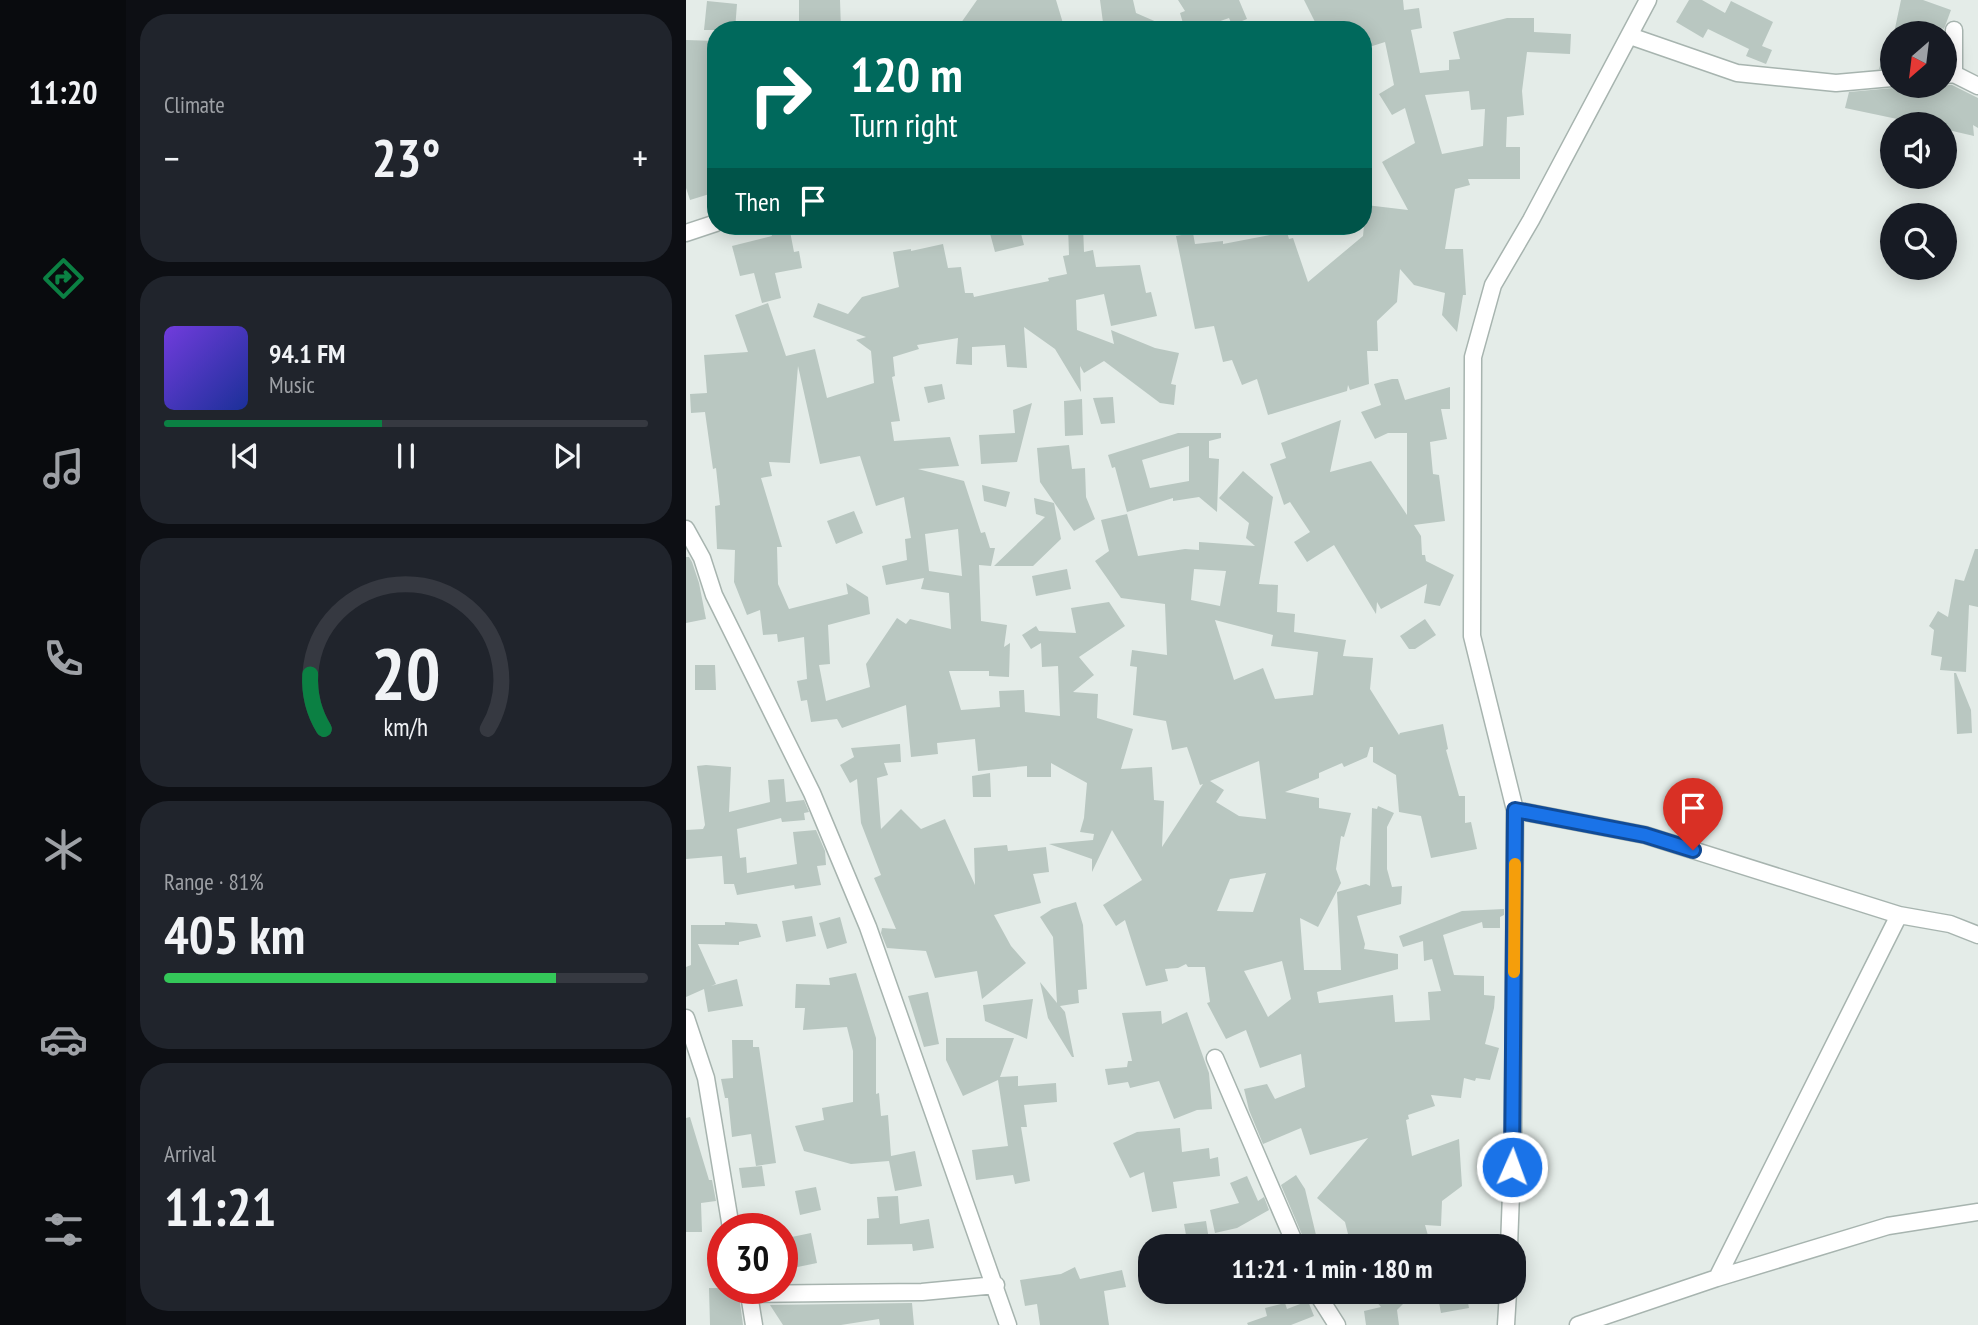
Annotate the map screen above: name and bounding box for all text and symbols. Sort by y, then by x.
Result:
north arrow [1880,21,1956,98]
map controls [1880,21,1957,280]
text: 120 m [850,42,963,106]
icon: right [735,49,826,140]
text: 11:20 [28,71,98,113]
text: Climate [164,90,225,119]
text: Turn right [850,104,958,146]
button: sound [1880,112,1957,189]
text: 23° [372,124,440,191]
text: − [164,133,180,182]
text: + [632,133,648,182]
icon: arrive [794,182,832,220]
text: Then [735,185,780,218]
button: search [1880,203,1957,280]
icon: directions [39,254,88,303]
text: 94.1 FM [269,337,345,370]
text: Music [269,370,315,399]
icon: previous [226,437,264,475]
icon: pause [387,437,425,475]
icon: next [548,437,586,475]
icon: music [39,444,88,493]
text: 20 [371,625,441,719]
icon: phone [39,634,88,683]
text: km/h [384,710,428,742]
pin [1663,778,1723,850]
icon: arrive [1674,789,1712,827]
icon: climate [39,825,88,874]
text: Range · 81% [164,867,264,896]
text: 405 km [164,901,305,968]
icon: car [39,1015,88,1064]
position arrow [1475,1130,1549,1204]
text: Arrival [164,1139,216,1168]
text: 11:21 [164,1173,276,1240]
icon: filters [39,1205,88,1254]
speed limit sign: 30 [707,1213,798,1304]
text: 11:21 · 1 min · 180 m [1232,1252,1432,1285]

